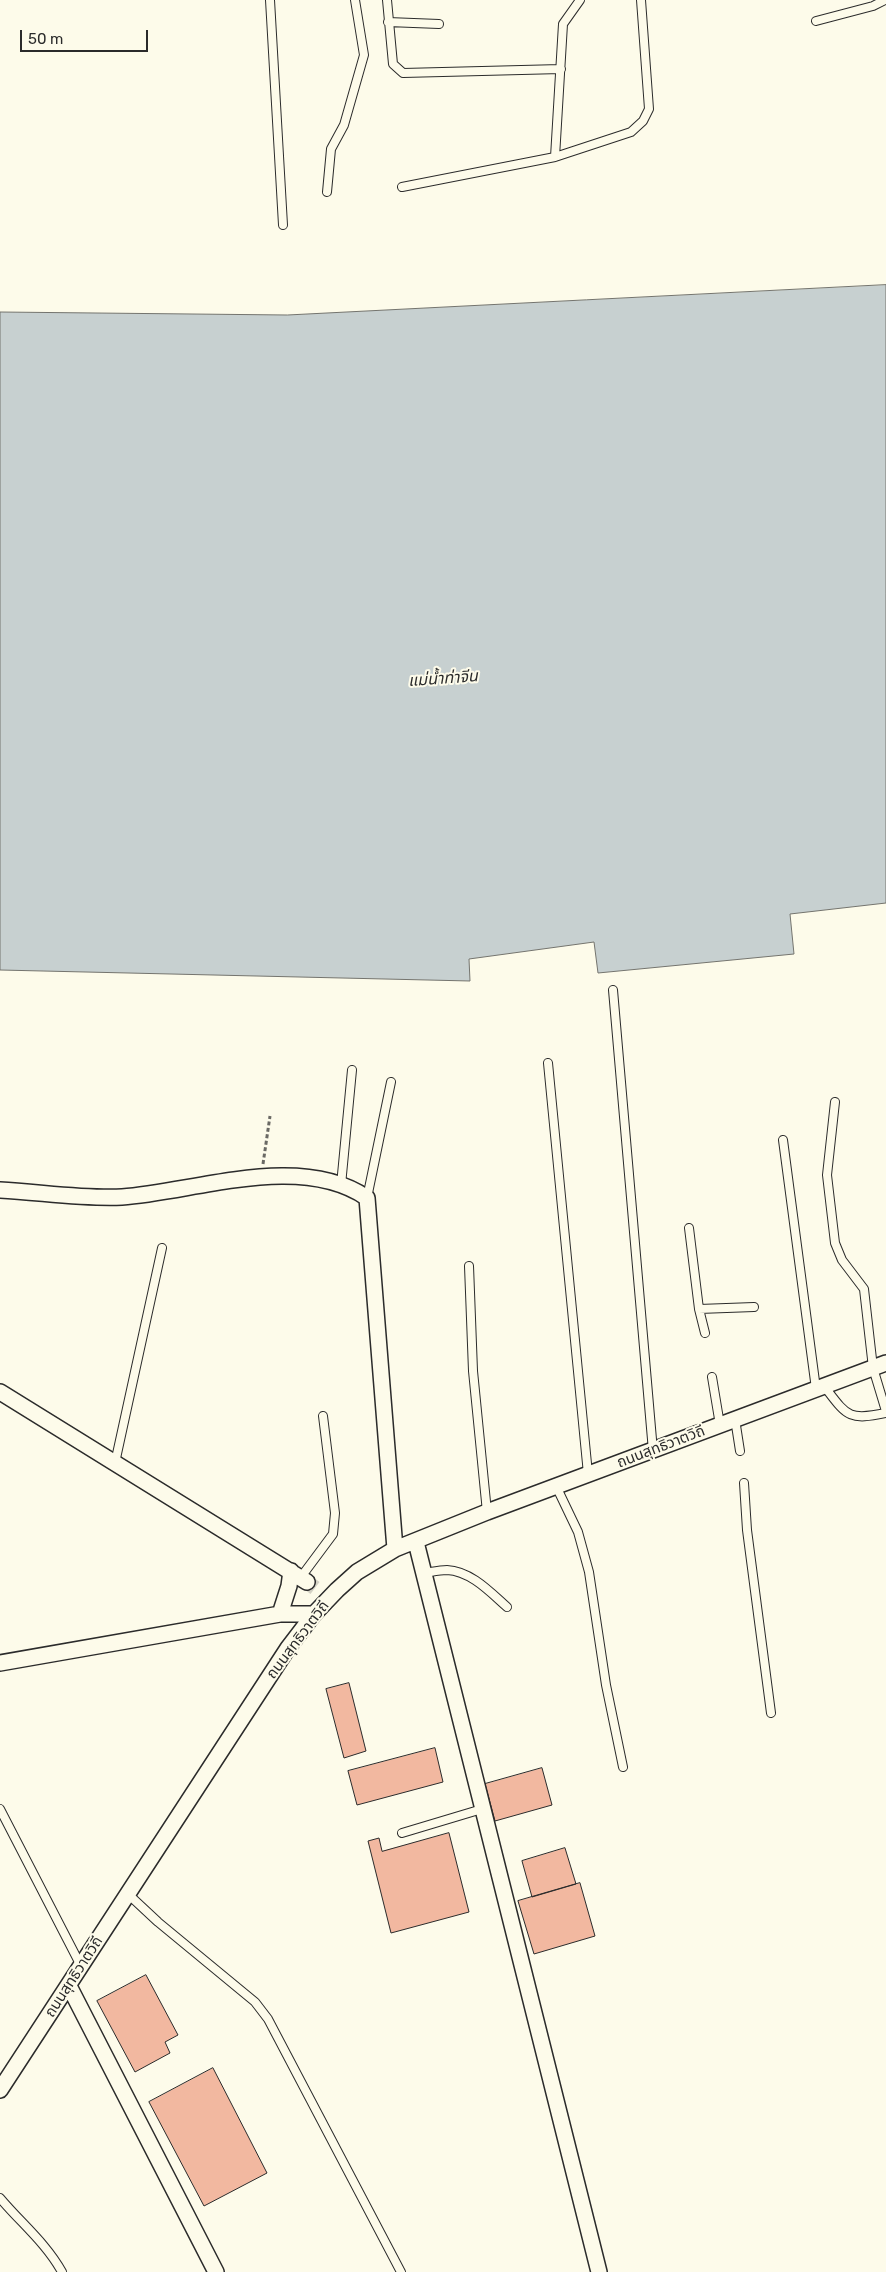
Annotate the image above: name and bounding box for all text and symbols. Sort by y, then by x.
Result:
scale bar [22,20,150,52]
text: 50 m [28,30,63,48]
water label: แม่น้ำท่าจีน [408,667,478,691]
street label: ถนนสุทธิวาตวิถี [614,1422,708,1472]
street label: ถนนสุทธิวาตวิถี [263,1598,333,1682]
street label: ถนนสุทธิวาตวิถี [41,1933,107,2021]

